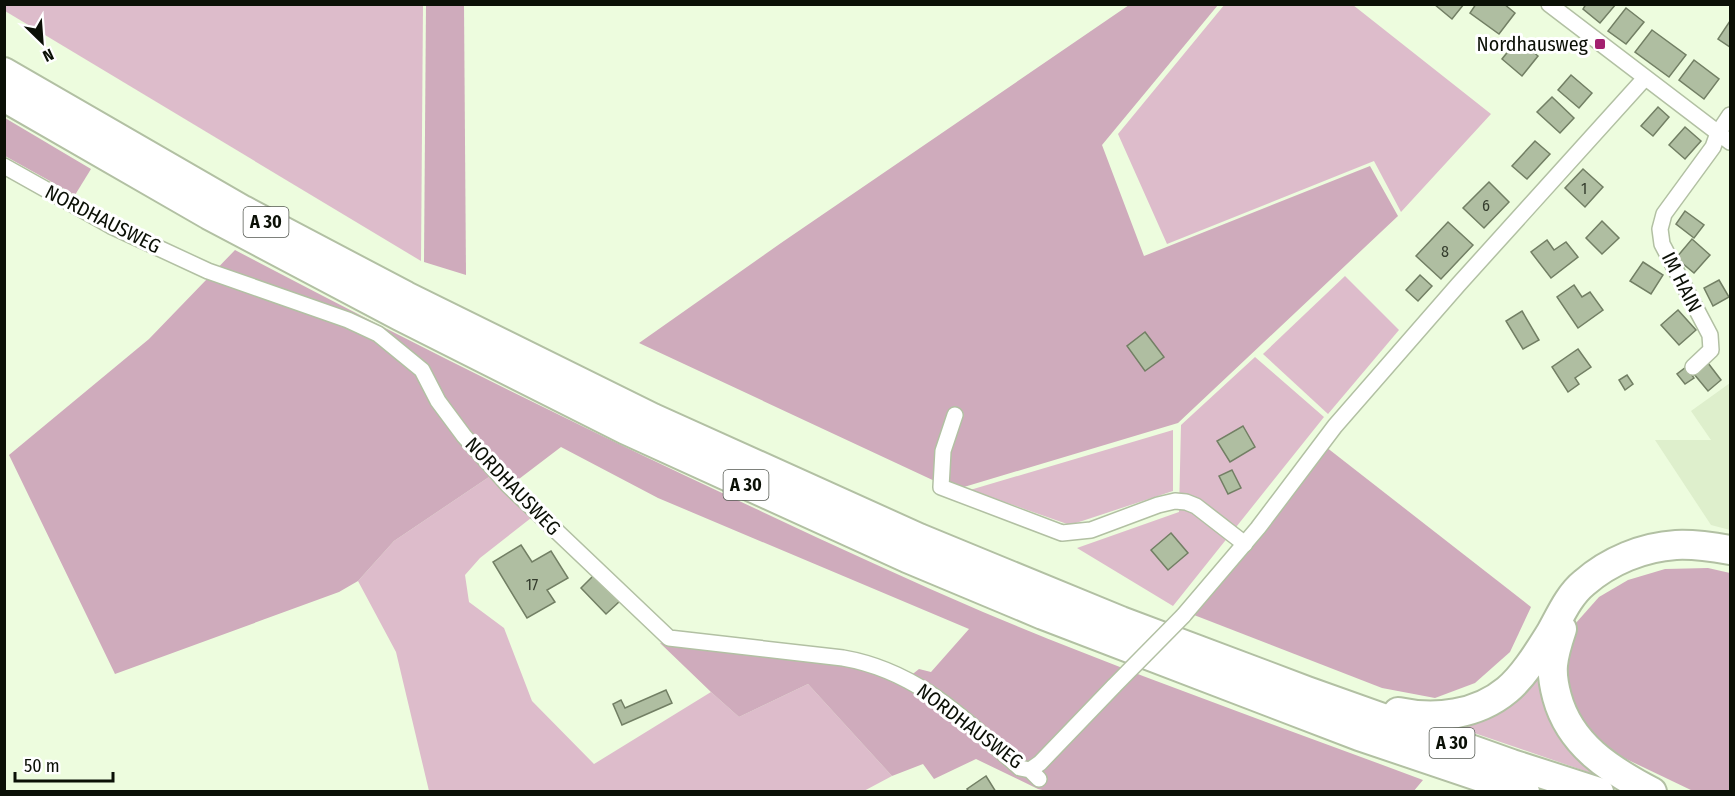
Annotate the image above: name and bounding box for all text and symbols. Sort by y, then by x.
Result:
north arrow [12,12,72,72]
place label: Nordhausweg [1477,32,1589,56]
marker: Nordhausweg [1593,37,1607,51]
text: N [40,45,56,66]
house number: 1 [1581,179,1587,198]
street label: NORDHAUSWEG [41,180,165,258]
house number: 6 [1482,196,1490,215]
road number: A 30 [244,207,288,237]
house number: 8 [1441,242,1449,261]
street label: IM HAIN [1657,248,1707,316]
street label: NORDHAUSWEG [460,432,566,540]
road number: A 30 [724,470,768,500]
house number: 17 [526,575,539,594]
street label: NORDHAUSWEG [912,678,1028,774]
road number: A 30 [1430,728,1474,758]
scale bar [15,745,112,783]
text: 50 m [24,755,60,777]

